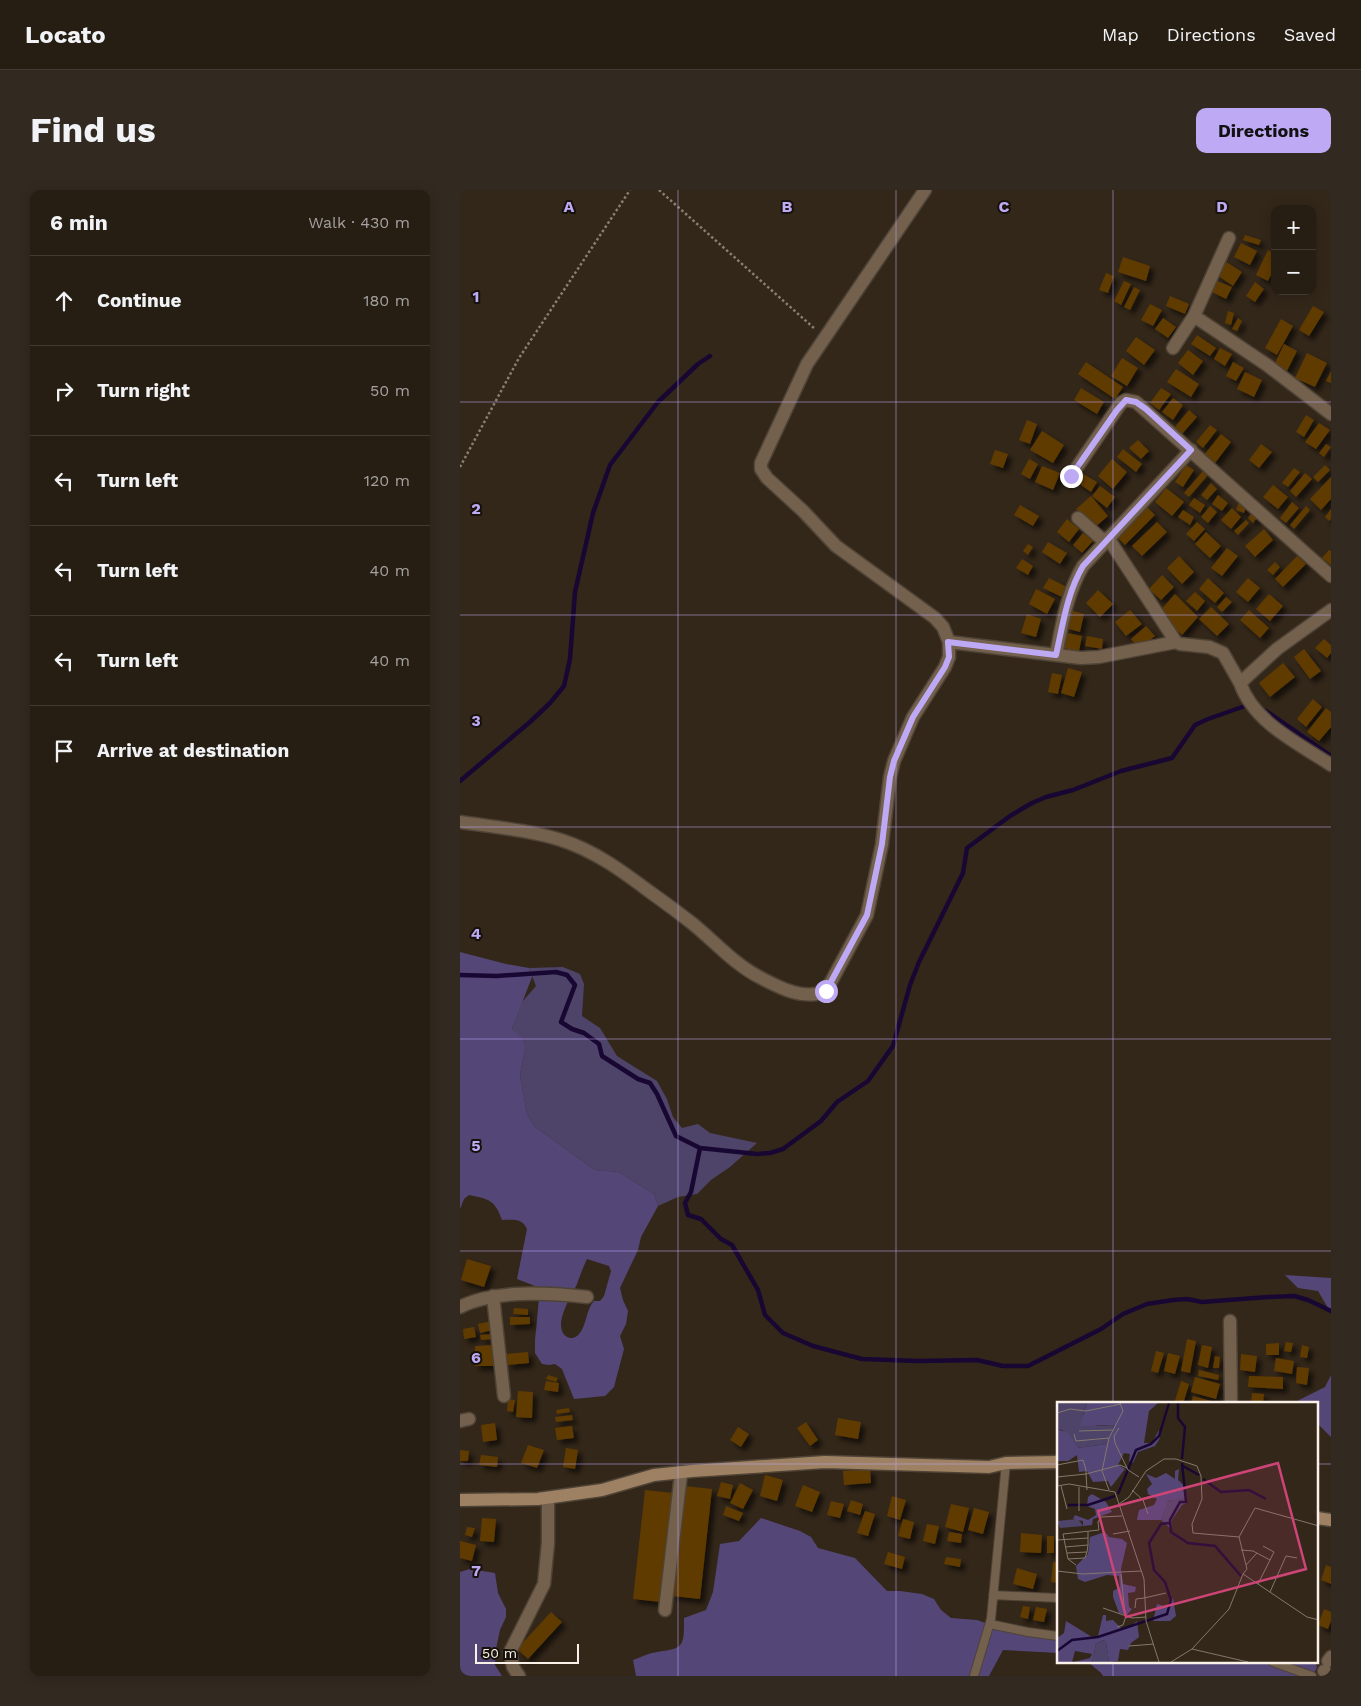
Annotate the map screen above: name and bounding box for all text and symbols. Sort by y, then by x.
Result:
text: Locato [25,21,106,49]
text: Map [1102,24,1139,45]
text: Directions [1167,24,1256,45]
text: Saved [1284,24,1336,45]
button: Directions [1196,108,1331,153]
text: Find us [30,109,156,151]
text: A [564,197,575,216]
text: B [782,197,793,216]
text: C [999,197,1010,216]
text: D [1216,197,1228,216]
map controls [1271,205,1316,295]
button: + [1271,205,1316,250]
text: 6 min [50,210,108,235]
text: Walk · 430 m [308,213,410,232]
button: − [1271,250,1316,295]
icon: ahead [50,287,78,315]
text: 1 [473,287,479,306]
text: Continue [97,289,181,312]
text: 180 m [363,291,410,310]
icon: right [50,377,78,405]
text: Turn right [97,379,190,402]
text: 50 m [370,381,410,400]
route end [1060,465,1083,488]
icon: left [50,467,78,495]
text: Turn left [97,469,178,492]
text: 120 m [364,471,410,490]
text: 2 [471,499,481,518]
icon: left [50,557,78,585]
text: Turn left [97,559,178,582]
text: 40 m [370,561,410,580]
icon: left [50,647,78,675]
text: Turn left [97,649,178,672]
text: 40 m [370,651,410,670]
text: 3 [471,711,481,730]
icon: arrive [50,737,78,765]
text: Arrive at destination [97,739,289,762]
text: 4 [471,924,481,943]
route start [815,980,838,1003]
text: 5 [471,1136,481,1155]
text: 6 [471,1348,481,1367]
inset map [1057,1402,1318,1664]
text: 7 [471,1561,481,1580]
scale bar [475,1641,579,1664]
text: 50 m [482,1645,517,1661]

